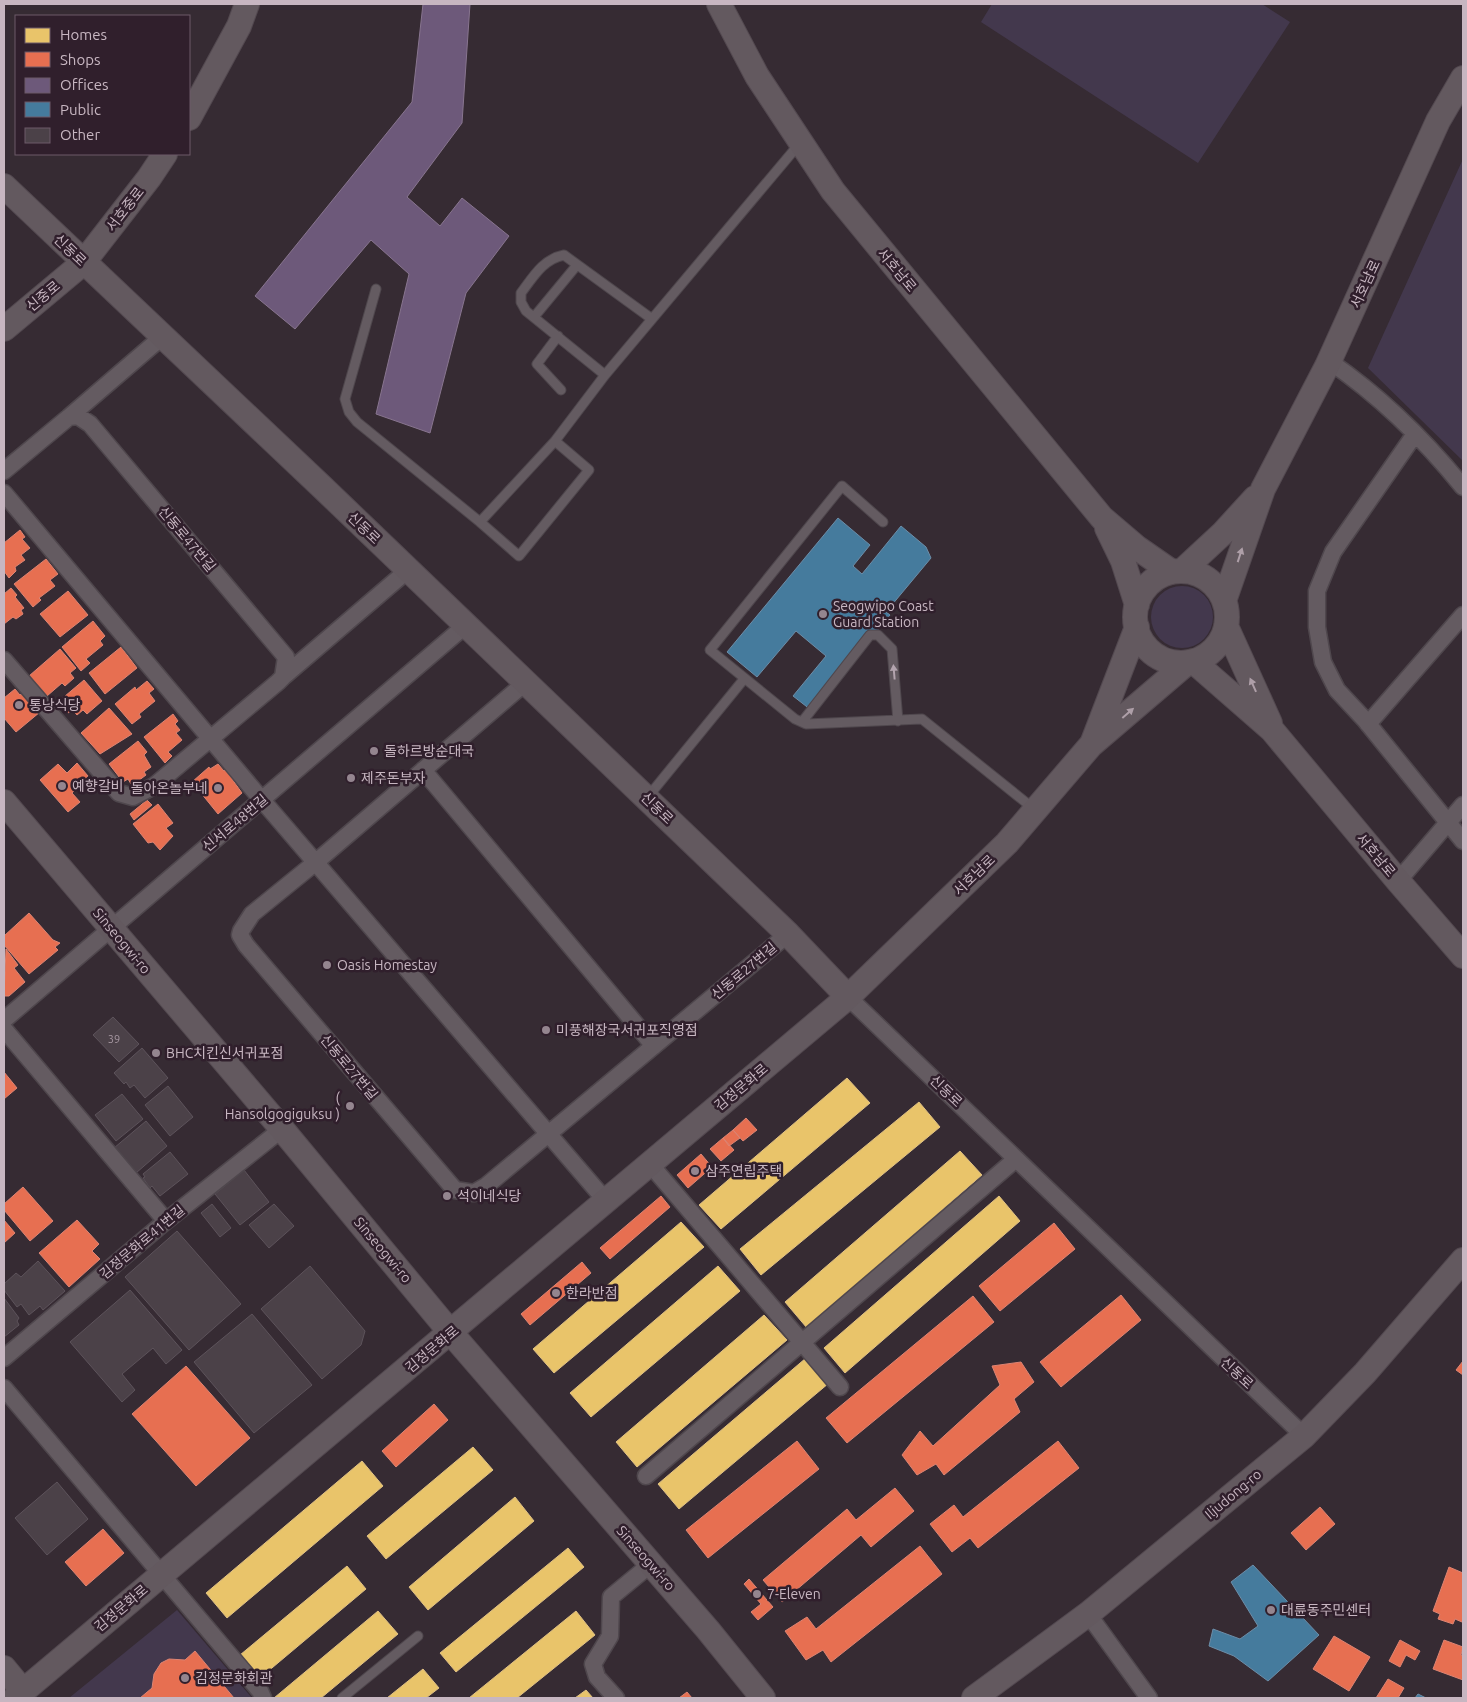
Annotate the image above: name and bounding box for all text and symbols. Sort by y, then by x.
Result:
legend [15,15,190,155]
text: Homes [60,26,107,43]
text: Shops [60,51,101,68]
text: Offices [60,76,108,93]
text: Public [60,101,101,118]
text: Other [60,126,100,143]
street label: 서호중로 [103,184,147,234]
street label: 신동로 [51,231,90,269]
street label: 서호남로 [874,245,920,295]
street label: 서호남로 [1347,257,1383,311]
street label: 신중로 [23,277,63,315]
street label: 신동로47번길 [155,503,219,575]
street label: 신동로 [345,509,384,547]
one-way arrow [1236,547,1244,562]
place label: Seogwipo Coast Guard Station [833,598,934,630]
marker: Seogwipo Coast Guard Station [817,608,829,620]
one-way arrow [890,664,898,680]
one-way arrow [1248,678,1256,692]
place label: 통낭식당 [29,697,81,713]
marker: 통낭식당 [13,699,25,711]
one-way arrow [1122,708,1135,719]
place label: 돌하르방순대국 [384,743,474,759]
marker: 돌하르방순대국 [368,745,380,757]
place label: 제주돈부자 [361,770,426,786]
marker: 제주돈부자 [345,772,357,784]
place label: 예향갈비 [72,778,124,794]
marker: 예향갈비 [56,780,68,792]
place label: 돌아온놀부네 [131,780,208,796]
marker: 돌아온놀부네 [212,782,224,794]
street label: 신동로 [638,789,677,827]
street label: 신서로48번길 [199,791,271,855]
street label: 서호남로 [1353,830,1399,880]
street label: 서호남로 [950,851,998,899]
street label: Sinseogwi-ro [90,905,154,977]
street label: 신동로27번길 [708,939,780,1003]
place label: Oasis Homestay [337,957,437,973]
marker: Oasis Homestay [321,959,333,971]
place label: 미풍해장국서귀포직영점 [556,1022,698,1038]
marker: 미풍해장국서귀포직영점 [540,1024,552,1036]
street label: 신동로27번길 [317,1031,381,1103]
house number: 39 [108,1033,120,1045]
place label: BHC치킨신서귀포점 [166,1045,283,1061]
marker: BHC치킨신서귀포점 [150,1047,162,1059]
street label: 김정문화로 [711,1060,771,1114]
street label: 신동로 [927,1072,966,1110]
place label: ( Hansolgogiguksu ) [225,1090,341,1122]
marker: ( Hansolgogiguksu ) [344,1100,356,1112]
place label: 삼주연립주택 [705,1163,782,1179]
marker: 삼주연립주택 [689,1165,701,1177]
place label: 석이네식당 [457,1188,522,1204]
marker: 석이네식당 [441,1190,453,1202]
street label: 김정문화로41번길 [96,1202,188,1282]
street label: Sinseogwi-ro [351,1214,415,1286]
place label: 한라반점 [566,1285,618,1301]
marker: 한라반점 [550,1287,562,1299]
street label: 김정문화로 [402,1322,462,1376]
street label: 신동로 [1217,1354,1257,1392]
street label: Iljudong-ro [1202,1466,1264,1522]
street label: Sinseogwi-ro [614,1522,678,1594]
street label: 김정문화로 [91,1581,151,1635]
place label: 7-Eleven [767,1586,821,1602]
marker: 7-Eleven [751,1588,763,1600]
place label: 대륜동주민센터 [1281,1602,1371,1618]
marker: 대륜동주민센터 [1265,1604,1277,1616]
place label: 김정문화회관 [195,1670,272,1686]
marker: 김정문화회관 [179,1672,191,1684]

